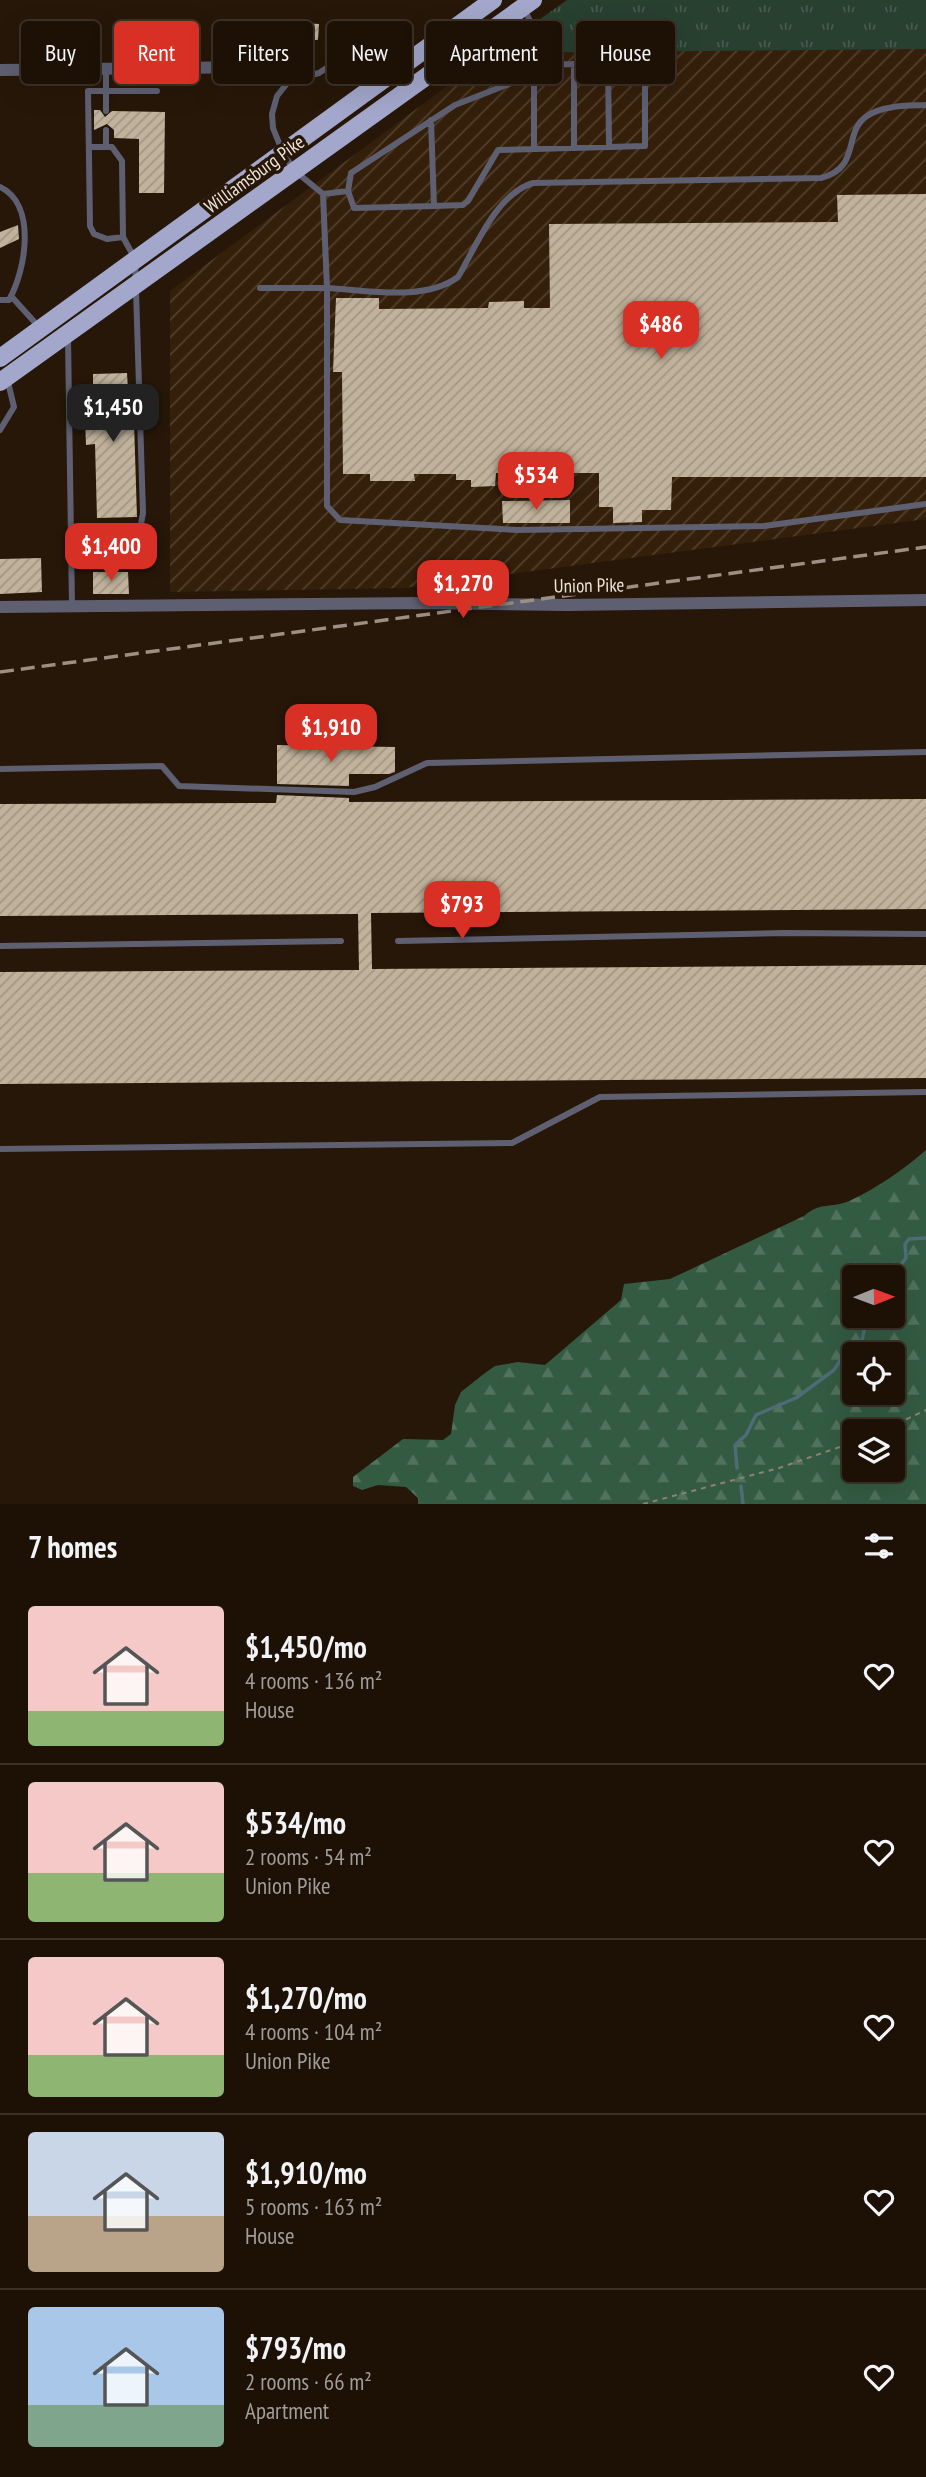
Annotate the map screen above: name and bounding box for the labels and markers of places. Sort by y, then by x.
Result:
pin: $486 [620,302,702,361]
pin: $1,450 [56,384,170,444]
pin: $534 [495,452,577,512]
pin: $1,400 [54,524,168,583]
pin: $1,270 [406,560,520,620]
pin: $1,910 [274,704,388,764]
pin: $793 [421,881,503,941]

